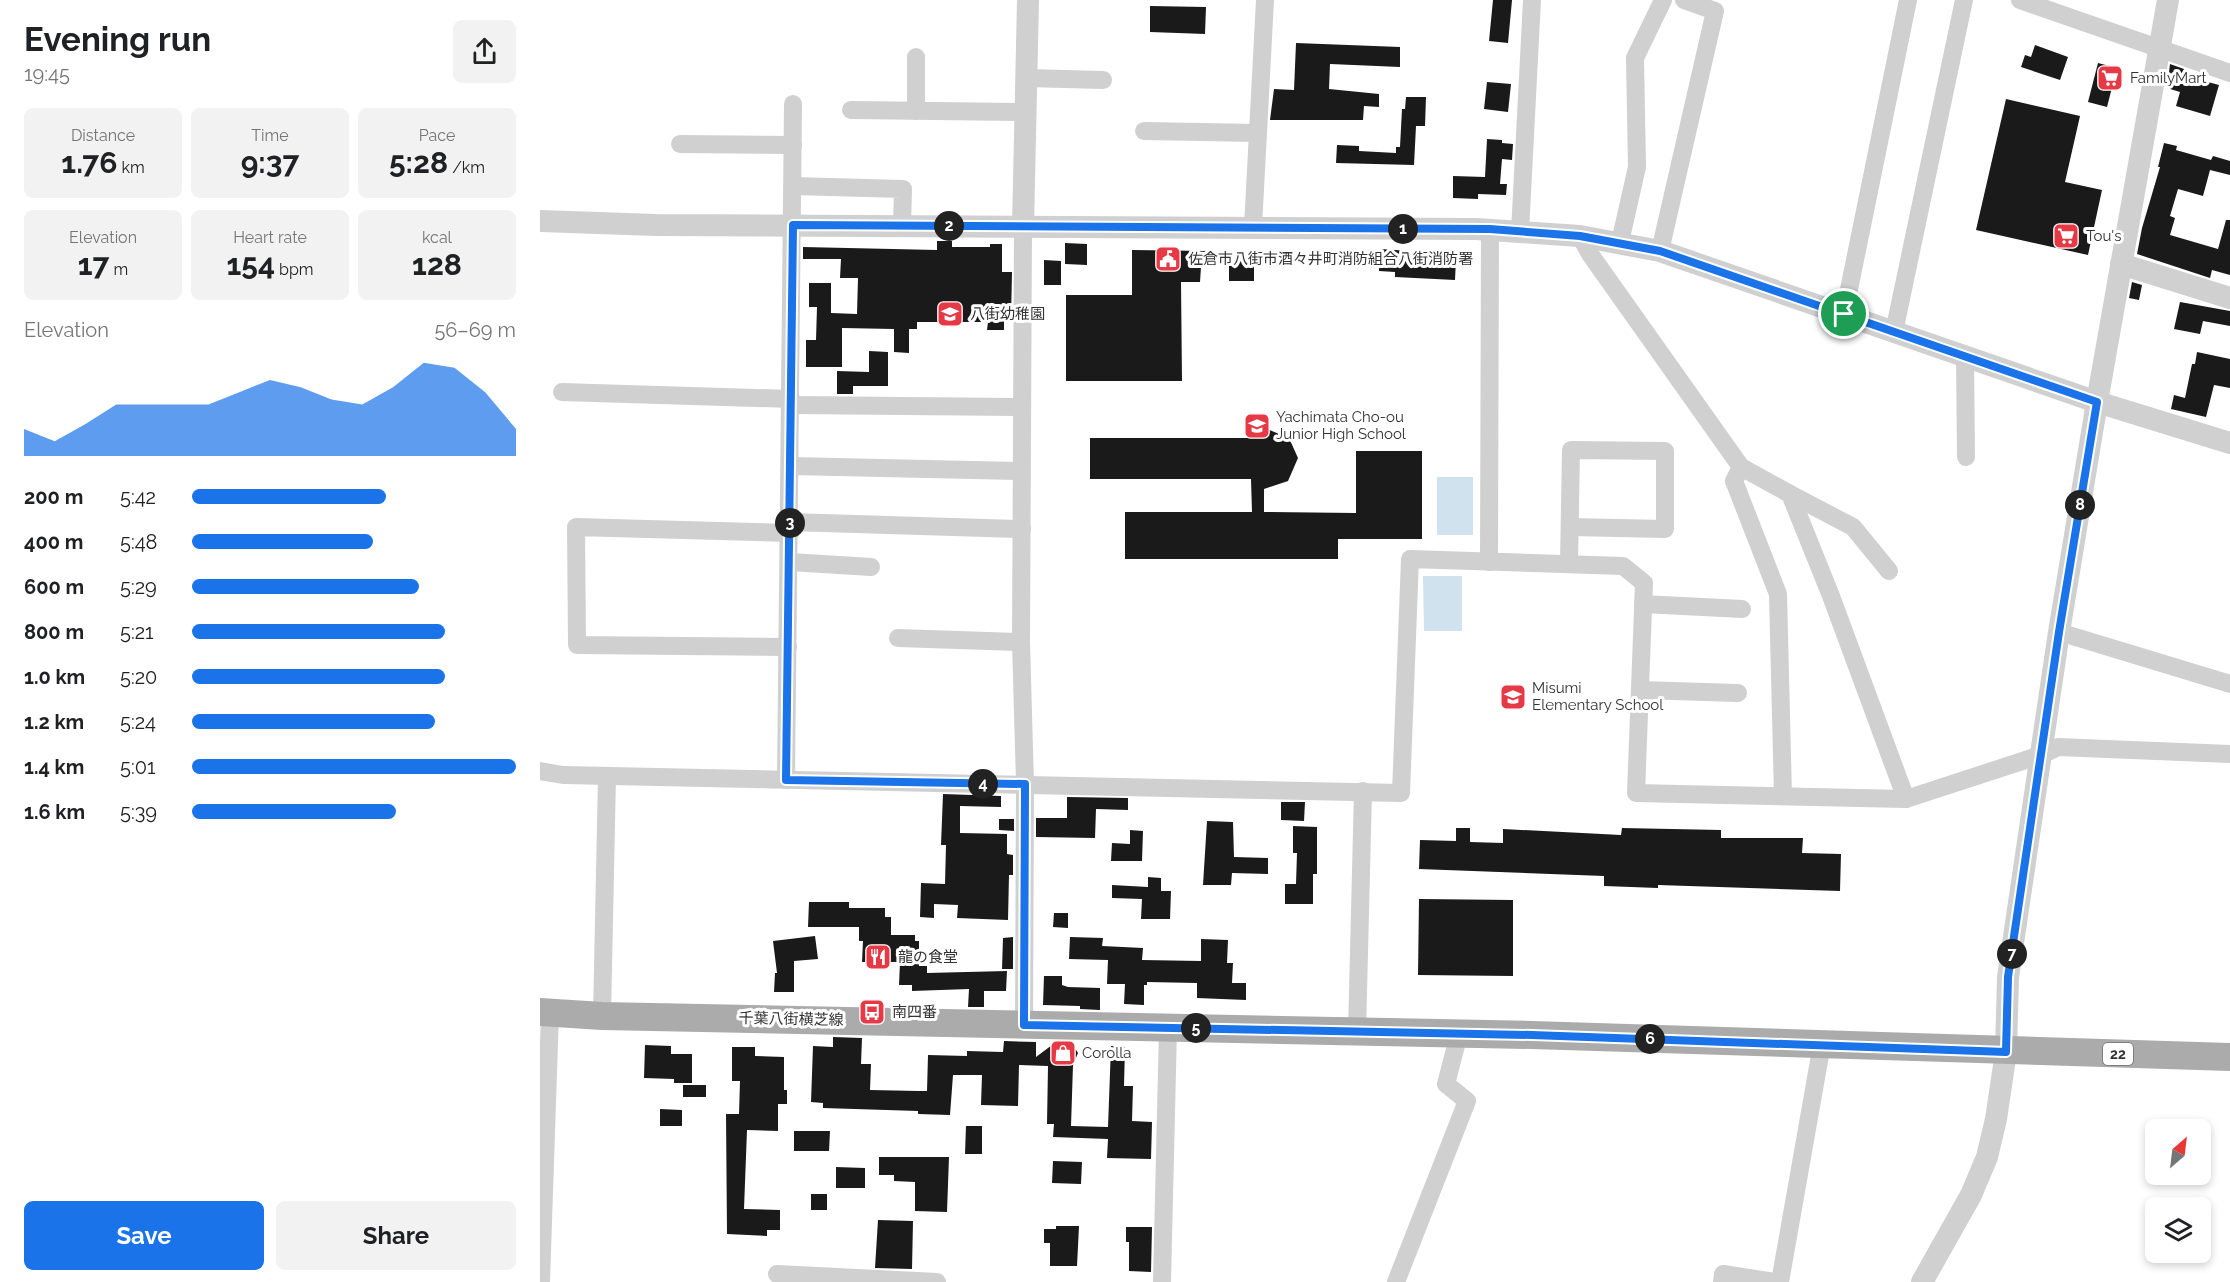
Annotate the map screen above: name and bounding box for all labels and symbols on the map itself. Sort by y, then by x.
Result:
supermarket icon: FamilyMart [2095,63,2125,93]
place label: FamilyMart [2130,69,2207,87]
pin: 2 [934,211,964,241]
pin: 1 [1388,214,1418,244]
supermarket icon: Tou's [2051,221,2081,251]
place label: Tou's [2086,227,2121,245]
public building icon: 佐倉市八街市酒々井町消防組合八街消防署 [1153,244,1183,274]
place label: 佐倉市八街市酒々井町消防組合八街消防署 [1188,250,1473,268]
pin [1818,288,1869,339]
school or university icon: 八街幼稚園 [935,299,965,329]
place label: 八街幼稚園 [970,305,1045,323]
place label: Yachimata Cho-ou Junior High School [1276,408,1407,443]
school or university icon: Yachimata Cho-ou Junior High School [1242,411,1272,441]
pin: 8 [2065,490,2095,520]
pin: 3 [775,508,805,538]
place label: Misumi Elementary School [1532,679,1664,714]
school or university icon: Misumi Elementary School [1498,682,1528,712]
pin: 4 [968,769,998,799]
pin: 7 [1997,939,2027,969]
restaurant icon: 龍の食堂 [863,942,893,972]
place label: 龍の食堂 [898,948,958,966]
bus stop icon: 南四番 [857,997,887,1027]
place label: 南四番 [892,1003,937,1021]
street label: 千葉八街横芝線 [738,1009,844,1029]
pin: 5 [1181,1013,1211,1043]
pin: 6 [1635,1024,1665,1054]
shop icon: Corolla [1048,1038,1078,1068]
road number: 22 [2103,1043,2133,1065]
place label: Corolla [1082,1044,1132,1062]
north arrow [2145,1119,2211,1185]

